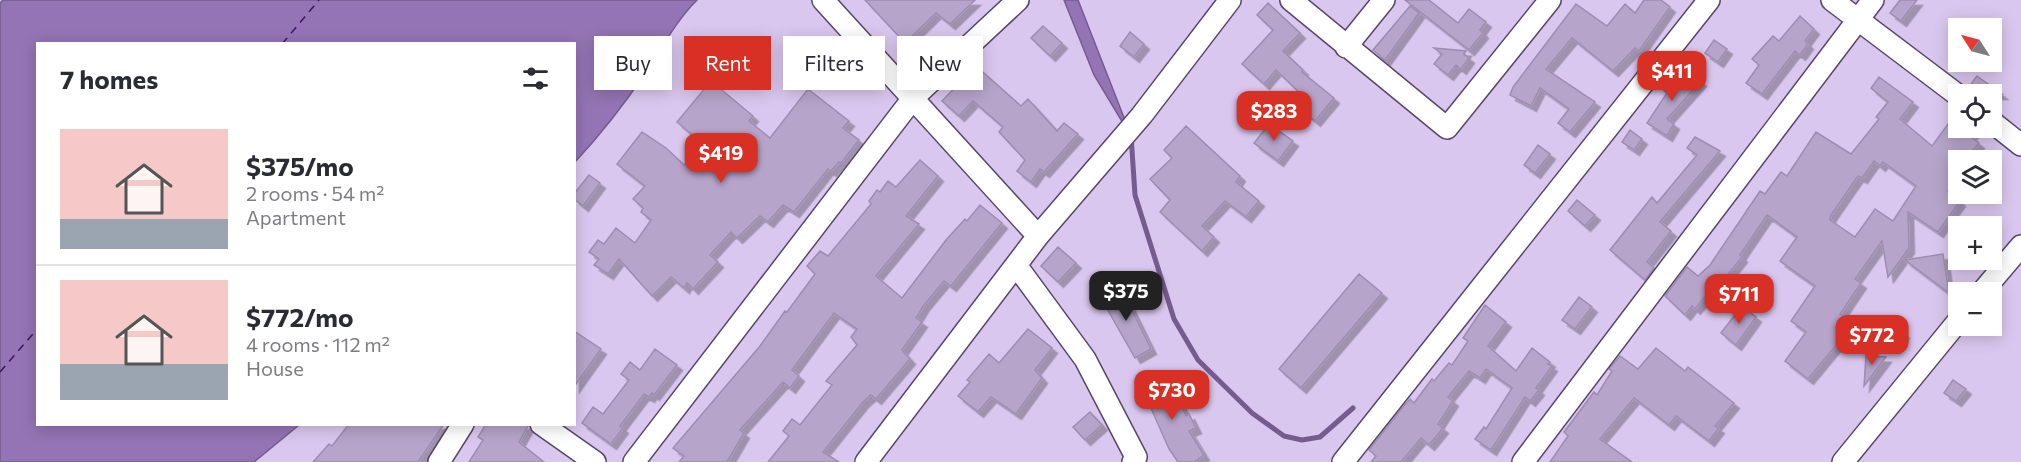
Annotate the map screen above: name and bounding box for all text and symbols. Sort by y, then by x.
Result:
north arrow [1948,18,2002,72]
map controls [1948,18,2002,336]
chip: Buy [594,36,672,90]
chip: Rent [684,36,771,90]
chip: Filters [783,36,885,90]
chip: New [897,36,983,90]
pin: $411 [1636,51,1708,102]
text: $411 [1651,58,1693,82]
icon: filters [519,62,552,95]
text: 7 homes [60,63,158,94]
button: locate [1948,84,2002,138]
pin: $283 [1238,91,1310,142]
text: $283 [1251,98,1297,122]
pin: $419 [685,133,757,184]
text: $419 [699,140,743,164]
text: $375/mo [246,150,354,181]
button: layers [1948,150,2002,204]
icon: home [108,153,180,225]
text: 2 rooms · 54 m² [246,181,384,205]
text: Apartment [246,205,346,229]
button: + [1948,216,2002,270]
pin: $375 [1090,271,1162,322]
pin: $711 [1703,274,1775,325]
text: $375 [1103,278,1149,302]
text: $711 [1719,281,1759,305]
button: − [1948,282,2002,336]
text: $772/mo [246,301,353,332]
icon: home [108,304,180,376]
pin: $772 [1836,315,1908,366]
text: $772 [1850,322,1894,346]
text: 4 rooms · 112 m² [246,332,390,356]
text: House [246,356,304,380]
pin: $730 [1136,370,1208,421]
text: $730 [1148,377,1196,401]

